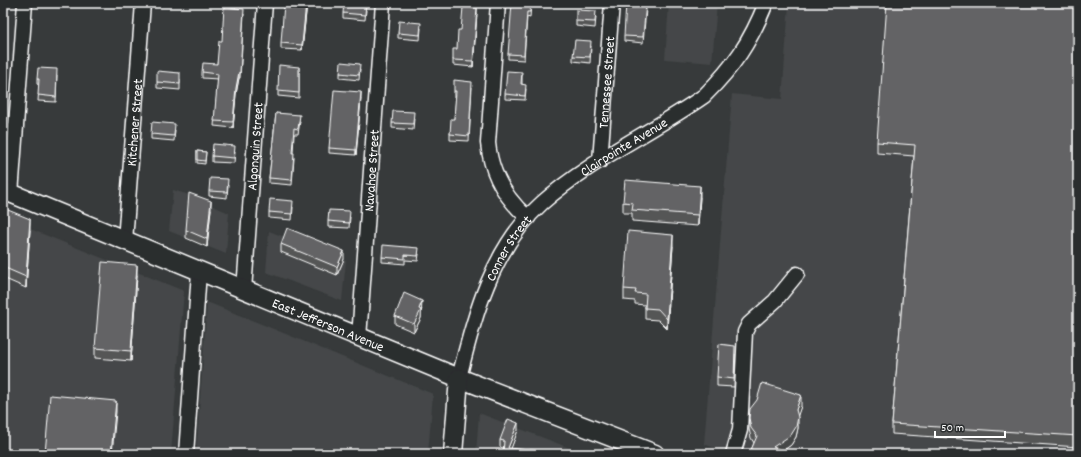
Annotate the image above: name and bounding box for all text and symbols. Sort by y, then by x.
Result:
street label: Tennessee Street [595,36,621,129]
street label: Kitchener Street [123,78,149,167]
street label: Algonquin Street [243,102,270,191]
street label: Clairpointe Avenue [577,114,672,183]
street label: Navahoe Street [360,129,386,212]
street label: Conner Street [482,211,537,285]
street label: East Jefferson Avenue [269,294,387,358]
scale bar [935,413,1005,439]
text: 50 m [941,420,964,437]

